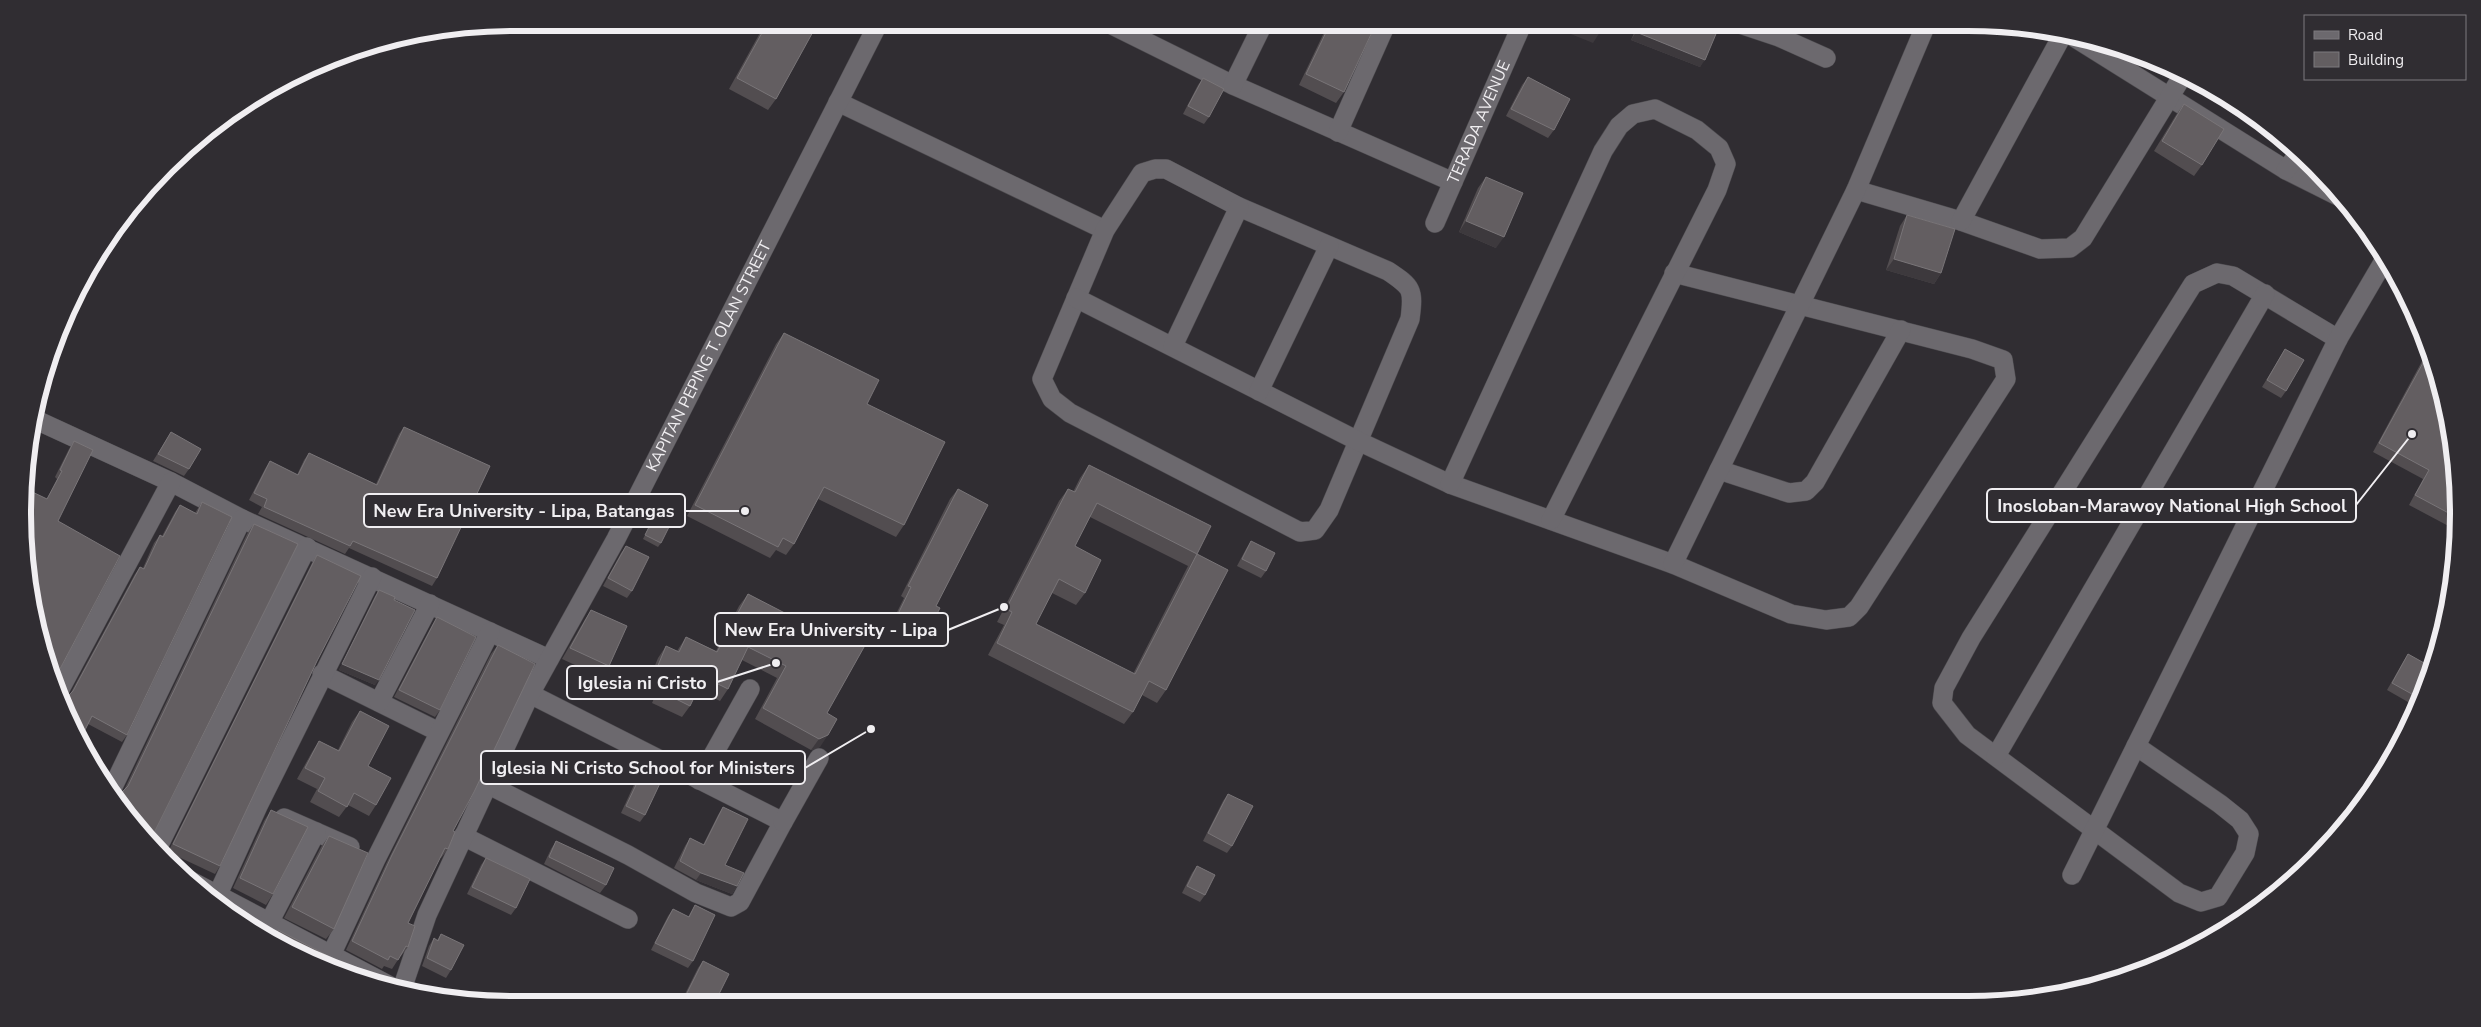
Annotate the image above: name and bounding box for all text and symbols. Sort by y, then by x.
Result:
legend [2304,15,2466,80]
text: Road [2348,25,2383,45]
text: Building [2348,50,2404,70]
street label: TERADA AVENUE [1442,57,1516,187]
street label: KAPITAN PEPING T. OLAN STREET [641,237,777,475]
callout: Inosloban-Marawoy National High School [1987,489,2356,522]
callout: New Era University - Lipa, Batangas [364,494,685,527]
text: Inosloban-Marawoy National High School [1997,494,2347,518]
text: New Era University - Lipa, Batangas [373,499,675,523]
callout: New Era University - Lipa [715,613,948,646]
text: New Era University - Lipa [725,618,937,642]
callout: Iglesia ni Cristo [567,666,717,699]
text: Iglesia ni Cristo [577,671,707,695]
callout: Iglesia Ni Cristo School for Ministers [481,751,805,784]
text: Iglesia Ni Cristo School for Ministers [491,756,795,780]

